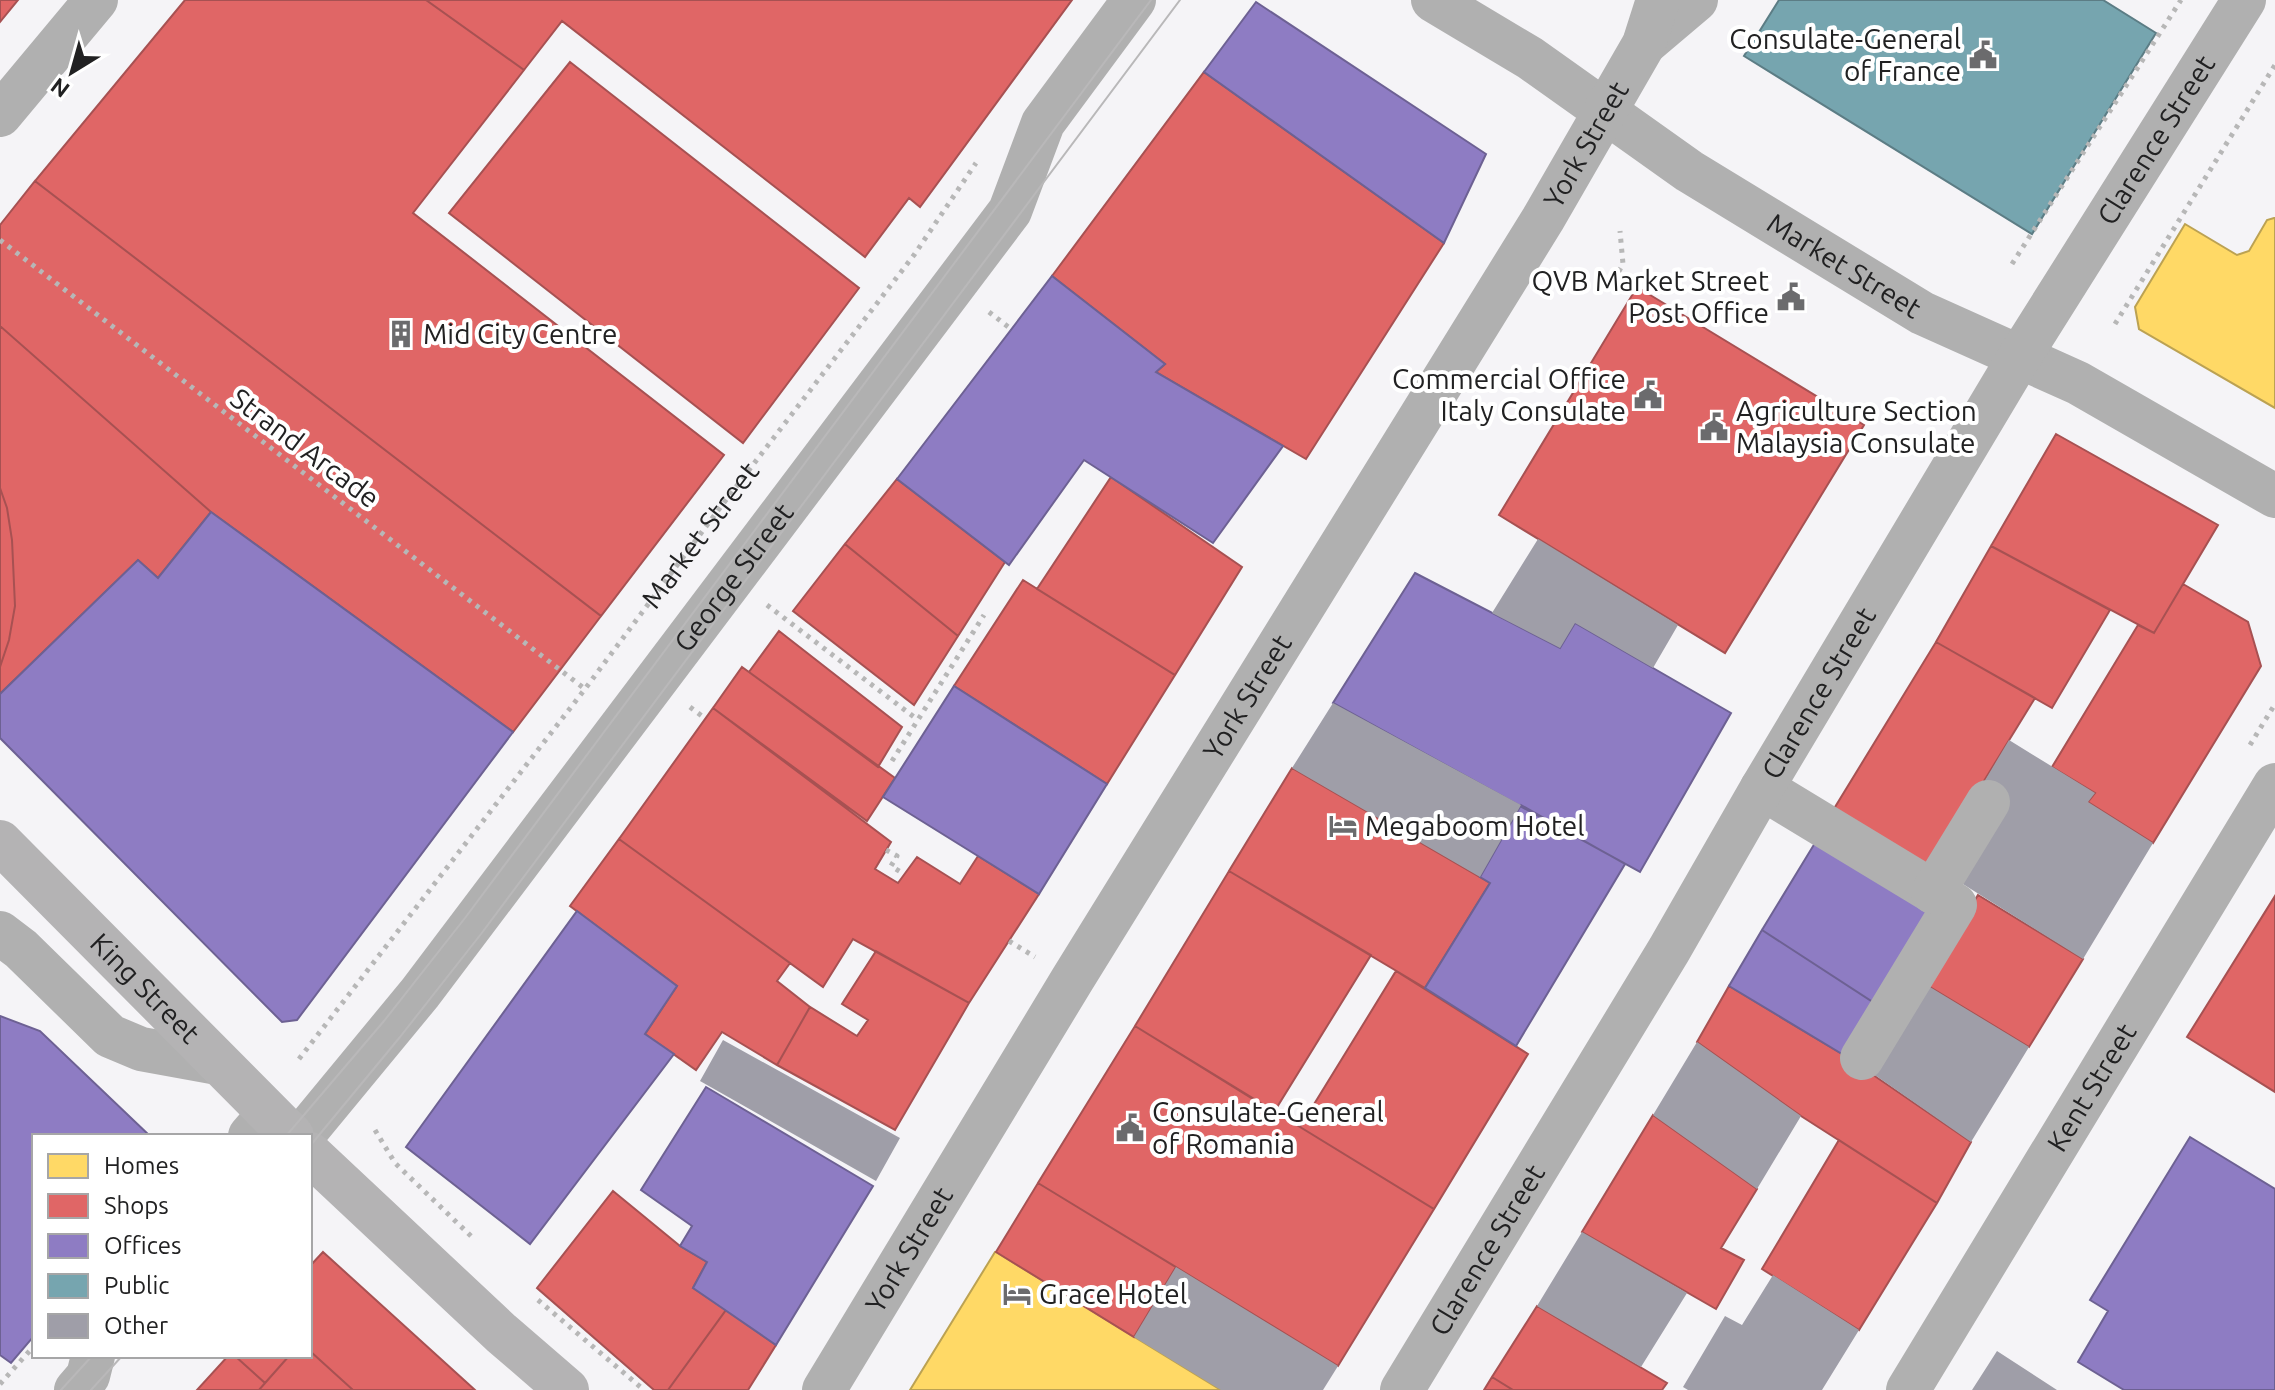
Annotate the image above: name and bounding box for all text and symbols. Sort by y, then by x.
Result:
place label: Consulate-General of France [1729,23,1961,86]
north arrow [32,32,112,112]
public building icon: Consulate-General of France [1968,40,1998,70]
street label: Clarence Street [2091,49,2220,230]
text: N [46,73,74,103]
street label: York Street [1537,76,1634,213]
street label: Market Street [1762,207,1927,324]
place label: QVB Market Street Post Office [1532,265,1769,328]
public building icon: QVB Market Street Post Office [1776,282,1806,312]
place label: Mid City Centre [423,318,617,349]
building icon: Mid City Centre [386,319,416,349]
place label: Commercial Office Italy Consulate [1392,363,1626,426]
public building icon: Commercial Office Italy Consulate [1633,380,1663,410]
street label: Strand Arcade [225,382,385,513]
place label: Agriculture Section Malaysia Consulate [1736,395,1977,458]
public building icon: Agriculture Section Malaysia Consulate [1699,412,1729,442]
street label: Market Street [635,456,764,614]
street label: George Street [667,497,799,657]
street label: Clarence Street [1755,602,1881,784]
street label: York Street [1197,629,1297,765]
place label: Megaboom Hotel [1365,810,1585,841]
hotel icon: Megaboom Hotel [1328,811,1358,841]
street label: King Street [85,927,206,1049]
street label: Kent Street [2041,1018,2142,1157]
place label: Consulate-General of Romania [1152,1096,1384,1159]
public building icon: Consulate-General of Romania [1115,1113,1145,1143]
legend [32,1134,312,1358]
text: Homes [104,1152,179,1179]
street label: Clarence Street [1423,1159,1550,1341]
street label: York Street [859,1181,958,1318]
text: Shops [104,1192,169,1219]
text: Offices [104,1232,182,1259]
text: Public [104,1272,169,1299]
place label: Grace Hotel [1039,1278,1187,1309]
hotel icon: Grace Hotel [1002,1279,1032,1309]
text: Other [104,1312,168,1339]

